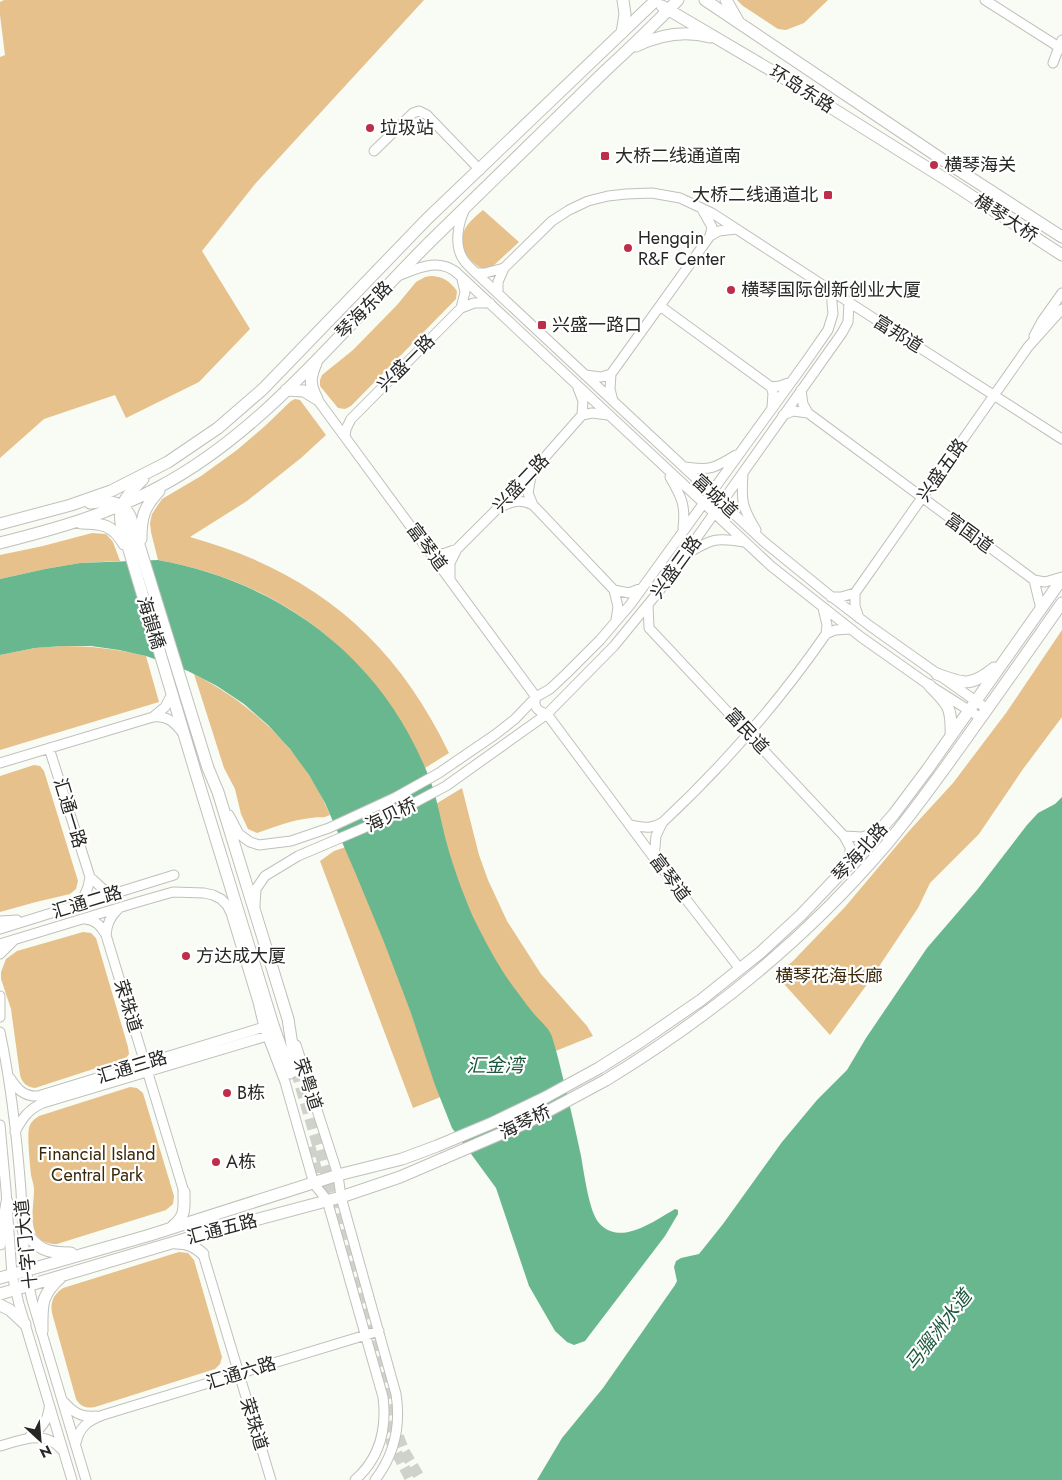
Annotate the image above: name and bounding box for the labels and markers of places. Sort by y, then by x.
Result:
place label: 垃圾站 [380,115,434,141]
marker: 垃圾站 [364,122,376,134]
place label: 大桥二线通道南 [615,143,741,169]
marker: 大桥二线通道南 [599,150,611,162]
place label: 横琴海关 [944,152,1016,178]
marker: 横琴海关 [928,159,940,171]
place label: 大桥二线通道北 [692,182,818,208]
marker: 大桥二线通道北 [822,189,834,201]
place label: Hengqin R&F Center [638,225,726,272]
marker: Hengqin R&F Center [622,242,634,254]
place label: 横琴国际创新创业大厦 [741,277,921,303]
marker: 横琴国际创新创业大厦 [725,284,737,296]
place label: 兴盛一路口 [552,312,642,338]
marker: 兴盛一路口 [536,319,548,331]
place label: 方达成大厦 [196,943,286,969]
marker: 方达成大厦 [180,950,192,962]
place label: B栋 [237,1080,265,1106]
marker: B栋 [221,1087,233,1099]
place label: A栋 [226,1149,256,1175]
marker: A栋 [210,1156,222,1168]

